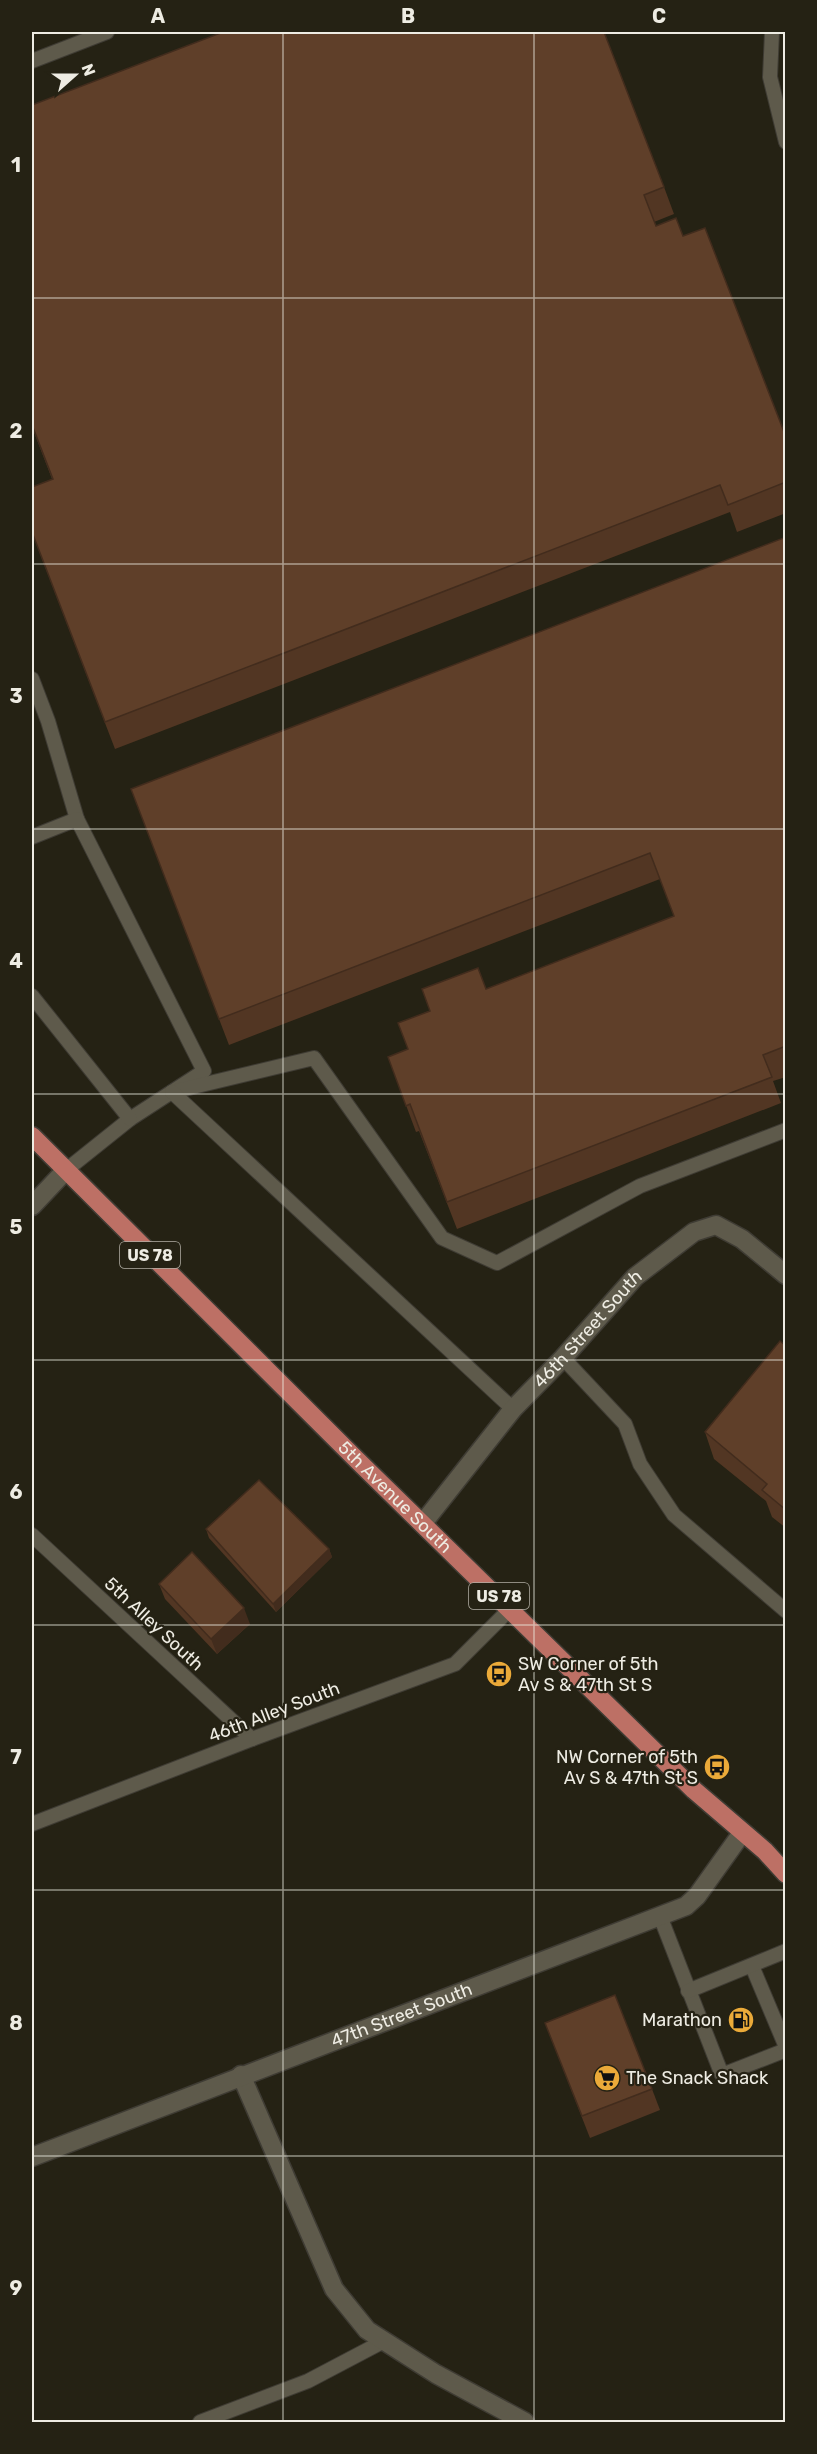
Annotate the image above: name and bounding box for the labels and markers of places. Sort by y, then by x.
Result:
place label: SW Corner of 5th Av S & 47th St S [518,1653,658,1696]
bus stop icon: SW Corner of 5th Av S & 47th St S [484,1659,514,1689]
place label: NW Corner of 5th Av S & 47th St S [556,1746,698,1789]
bus stop icon: NW Corner of 5th Av S & 47th St S [702,1752,732,1782]
fuel station icon: Marathon [726,2005,756,2035]
place label: Marathon [642,2009,722,2031]
supermarket icon: The Snack Shack [592,2063,622,2093]
place label: The Snack Shack [626,2067,769,2089]

